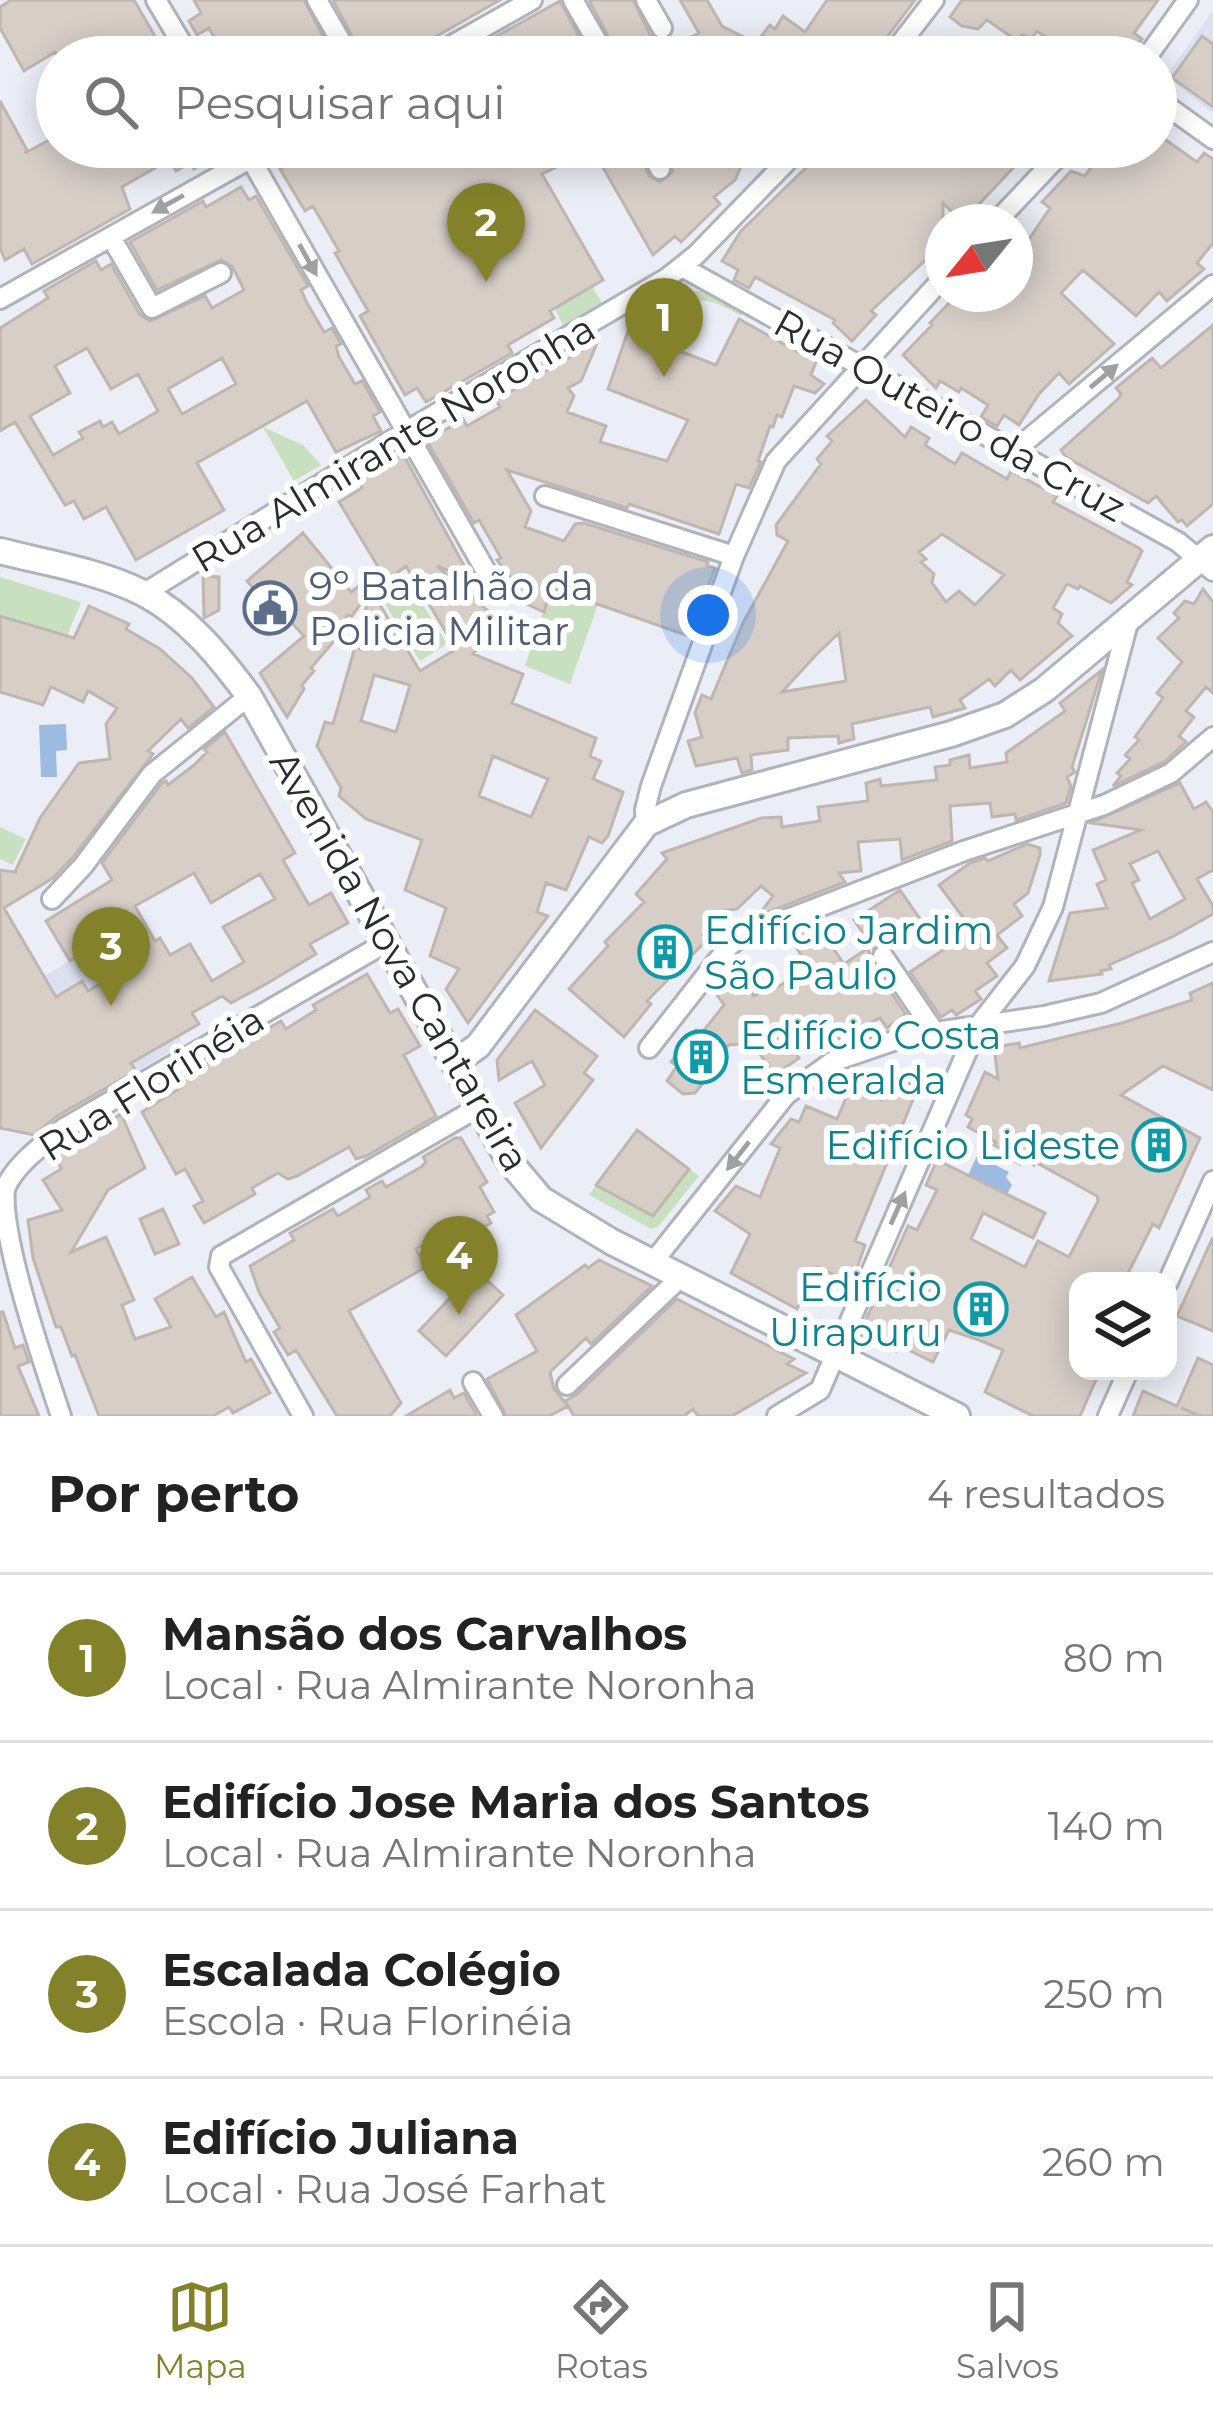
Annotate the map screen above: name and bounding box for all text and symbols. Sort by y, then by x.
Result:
search box [36,36,1177,168]
icon: search [78,69,144,135]
text: Pesquisar aqui [174,75,505,130]
pin: 2 [447,183,525,282]
one-way arrow [151,193,186,214]
north arrow [925,204,1033,312]
one-way arrow [297,243,318,277]
pin: 1 [625,278,703,377]
street label: Rua Outeiro da Cruz [766,298,1134,532]
street label: Rua Almirante Noronha [183,304,603,582]
one-way arrow [1088,364,1119,390]
place label: 9º Batalhão da Policia Militar [309,562,594,655]
public building icon: 9º Batalhão da Policia Militar [242,580,298,636]
your location [678,585,738,645]
street label: Avenida Nova Cantareira [260,742,540,1180]
place label: Edifício Jardim São Paulo [704,906,993,999]
pin: 3 [72,907,150,1006]
building icon: Edifício Jardim São Paulo [637,924,693,980]
street label: Rua Florinéia [30,995,272,1171]
place label: Edifício Costa Esmeralda [740,1011,1002,1104]
building icon: Edifício Costa Esmeralda [673,1029,729,1085]
building icon: Edifício Lideste [1131,1117,1187,1173]
place label: Edifício Lideste [826,1121,1120,1169]
one-way arrow [726,1140,751,1171]
one-way arrow [888,1190,908,1225]
pin: 4 [420,1216,498,1315]
place label: Edifício Uirapuru [769,1263,942,1356]
map controls [1069,1272,1177,1380]
button: layers [1069,1272,1177,1380]
building icon: Edifício Uirapuru [953,1281,1009,1337]
text: Por perto [48,1463,299,1525]
text: 4 resultados [927,1470,1165,1518]
text: Mansão dos Carvalhos [162,1606,687,1661]
text: 1 [79,1634,95,1682]
text: 80 m [1063,1634,1165,1682]
text: Local · Rua Almirante Noronha [162,1661,757,1709]
text: Edifício Jose Maria dos Santos [162,1774,870,1829]
text: 2 [75,1802,99,1850]
text: 140 m [1048,1802,1165,1850]
text: Local · Rua Almirante Noronha [162,1829,757,1877]
text: Escalada Colégio [162,1942,561,1997]
text: 3 [75,1970,99,2018]
text: 250 m [1043,1970,1165,2018]
text: Escola · Rua Florinéia [162,1997,573,2045]
text: Edifício Juliana [162,2110,519,2165]
text: 4 [74,2138,100,2186]
text: 260 m [1042,2138,1165,2186]
text: Local · Rua José Farhat [162,2165,607,2213]
tab: Mapa [154,2274,247,2386]
tab: Rotas [555,2274,648,2386]
tab: Salvos [956,2274,1059,2386]

